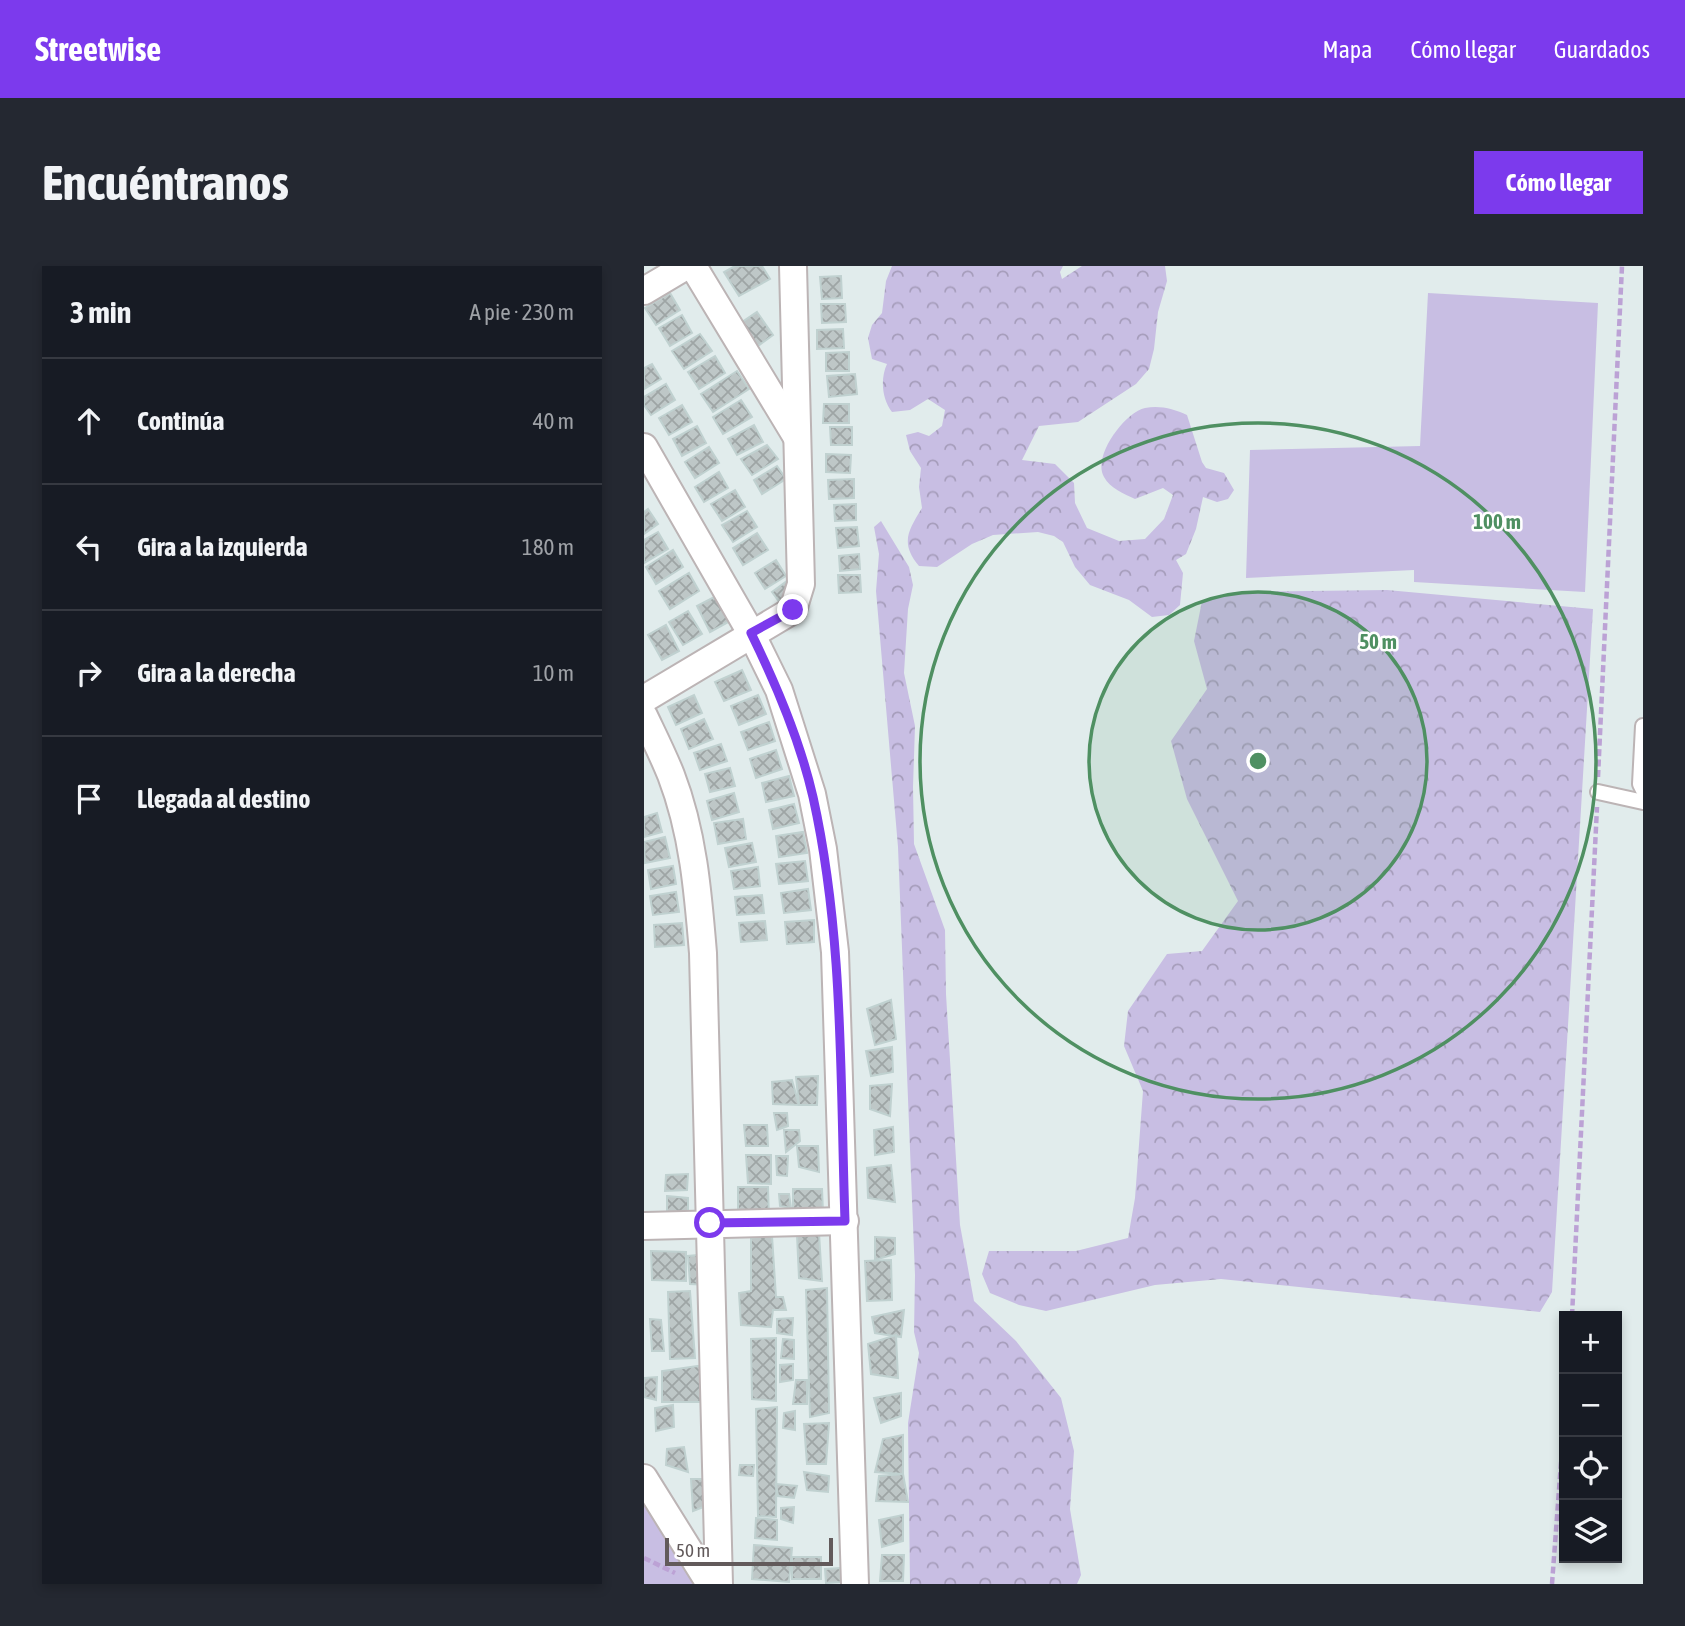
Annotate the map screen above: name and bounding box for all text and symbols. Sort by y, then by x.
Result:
text: Streetwise [35,30,161,68]
text: Mapa [1323,36,1372,63]
text: Cómo llegar [1410,36,1516,63]
text: Guardados [1554,36,1650,63]
button: Cómo llegar [1474,151,1643,214]
text: Encuéntranos [42,154,289,210]
text: 3 min [70,295,131,329]
text: A pie · 230 m [470,299,574,325]
icon: ahead [70,402,108,440]
text: Continúa [137,406,224,436]
text: 40 m [533,408,574,434]
text: 100 m [1473,509,1521,533]
icon: left [70,528,108,566]
text: Gira a la izquierda [137,532,308,562]
text: 180 m [522,534,574,560]
route end [777,594,808,625]
text: 50 m [1359,629,1397,653]
icon: right [70,654,108,692]
text: Gira a la derecha [137,658,296,688]
text: 10 m [533,660,574,686]
centre of rings [1246,749,1270,773]
icon: arrive [70,780,108,818]
text: Llegada al destino [137,784,310,814]
route start [694,1207,725,1238]
map controls [1559,1311,1622,1563]
button: + [1559,1311,1622,1374]
button: − [1559,1374,1622,1437]
button: locate [1559,1437,1622,1500]
button: layers [1559,1500,1622,1563]
scale bar [665,1535,833,1567]
text: 50 m [676,1539,710,1561]

